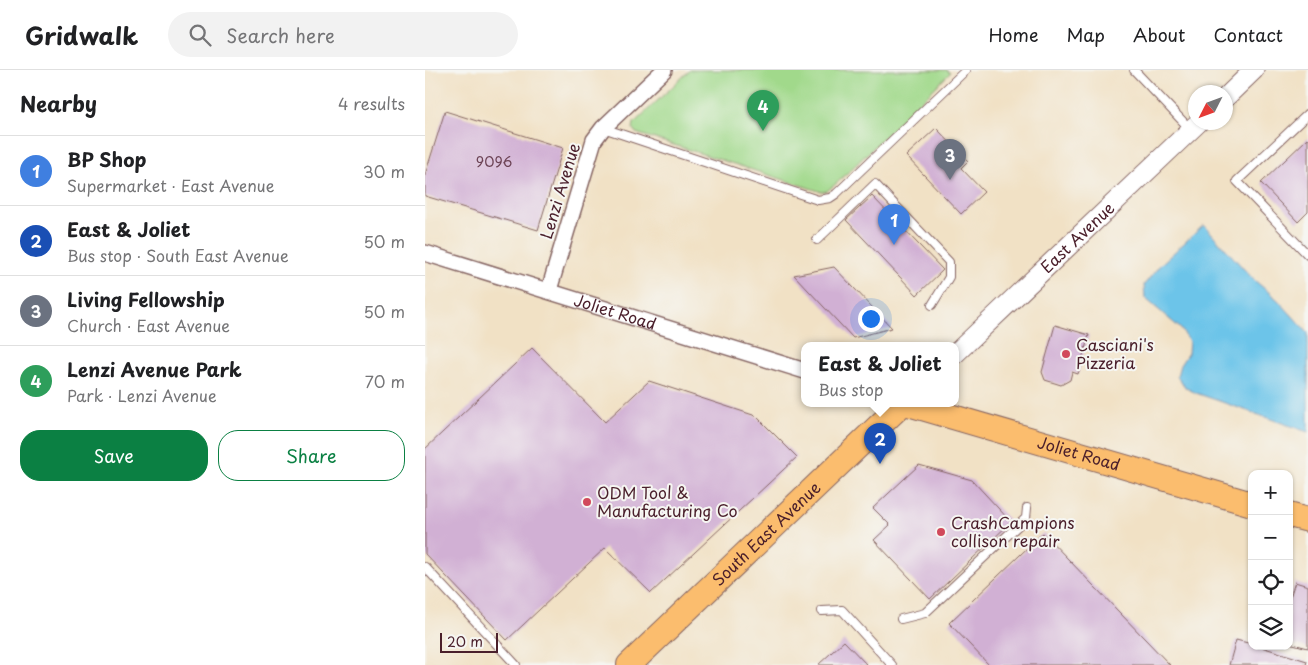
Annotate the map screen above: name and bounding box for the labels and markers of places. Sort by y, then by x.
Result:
pin: 4 [747,90,779,131]
pin: 3 [934,139,966,180]
pin: 1 [878,204,910,245]
place label: Casciani's Pizzeria [1076,332,1154,374]
marker: Casciani's Pizzeria [1060,348,1072,360]
pin: 2 [864,423,896,464]
place label: ODM Tool & Manufacturing Co [597,480,738,522]
marker: ODM Tool & Manufacturing Co [581,496,593,508]
place label: CrashCampions collison repair [951,510,1075,552]
marker: CrashCampions collison repair [935,526,947,538]

